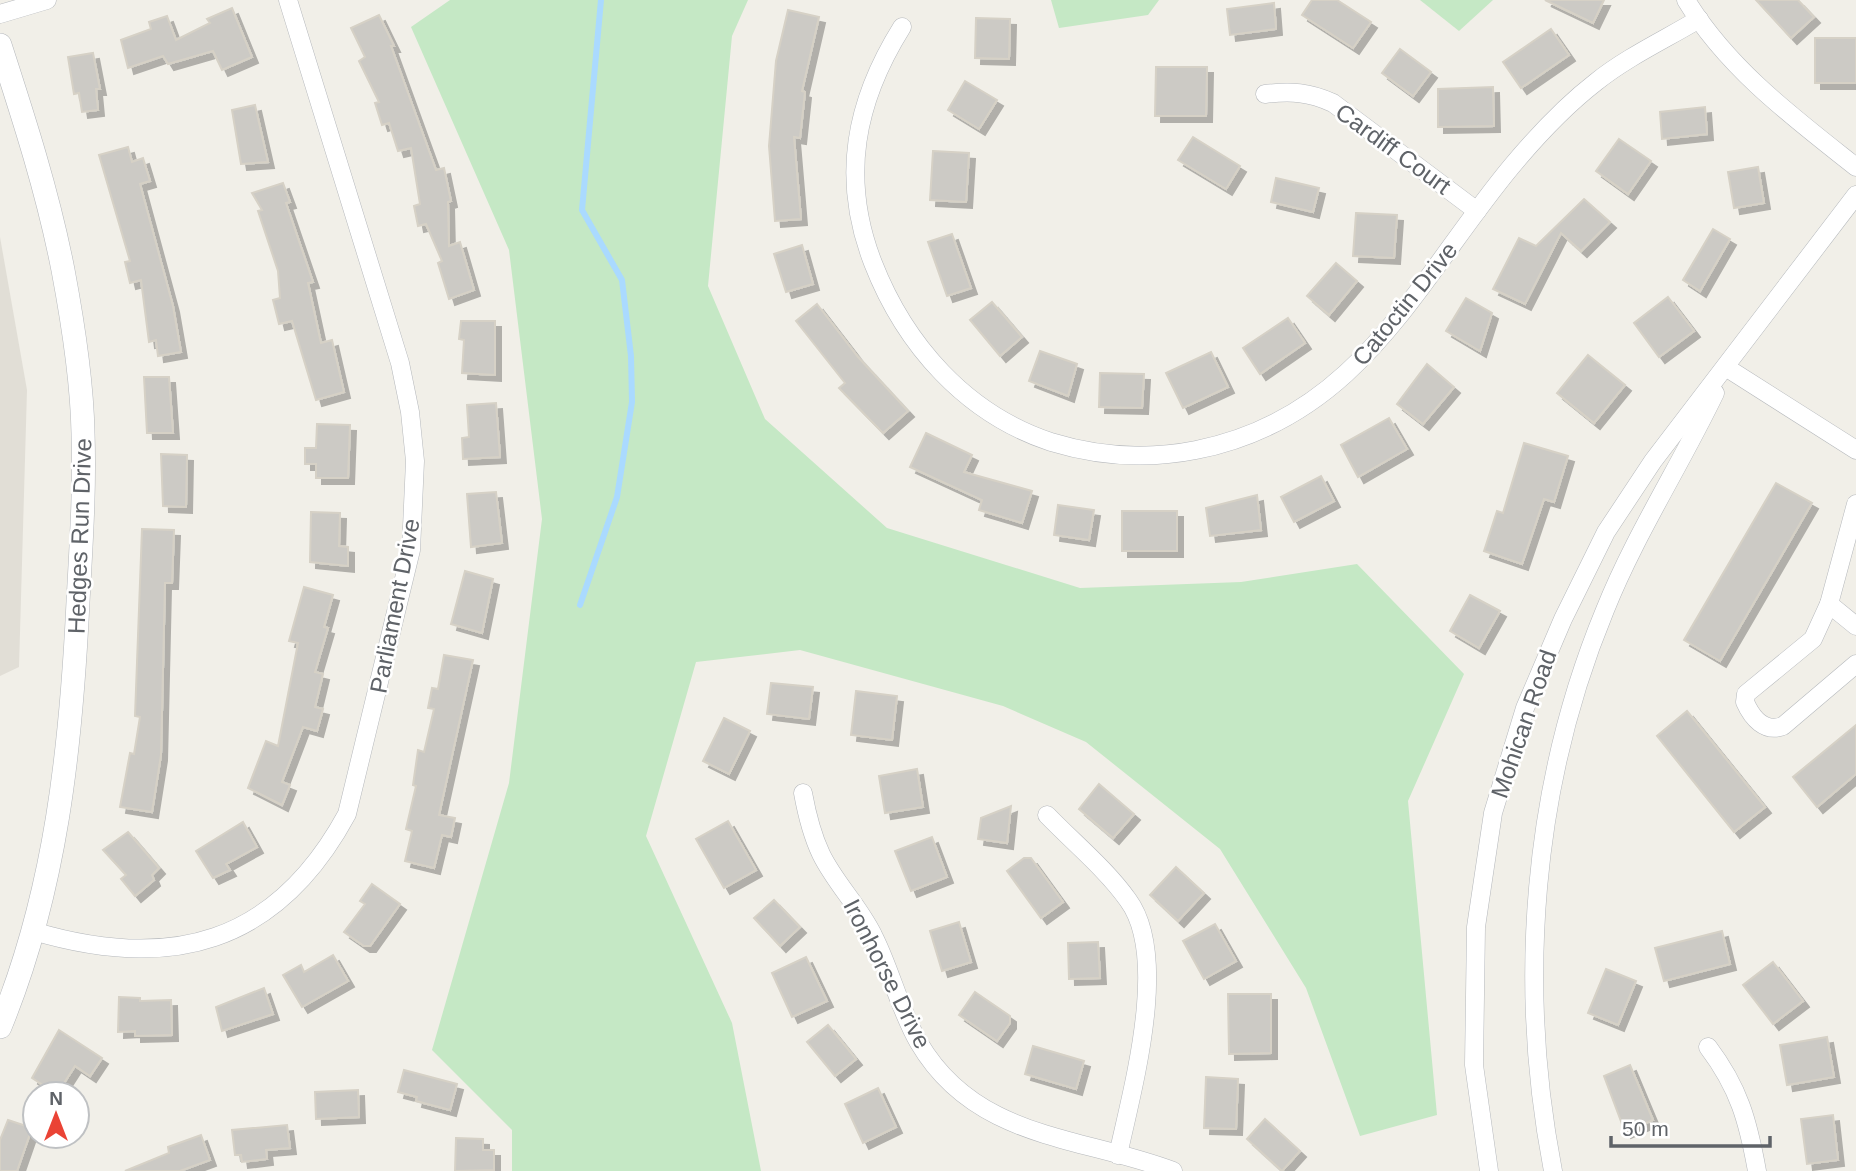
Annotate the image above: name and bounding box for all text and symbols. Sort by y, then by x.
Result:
street label: Cardiff Court [1331,98,1456,200]
street label: Catoctin Drive [1347,237,1463,371]
street label: Hedges Run Drive [63,438,96,634]
street label: Parliament Drive [364,516,425,696]
street label: Mohican Road [1486,646,1561,801]
street label: Ironhorse Drive [838,895,937,1053]
north arrow [21,1080,91,1150]
text: N [49,1088,63,1109]
scale bar [1611,1104,1770,1148]
text: 50 m [1622,1117,1669,1140]

